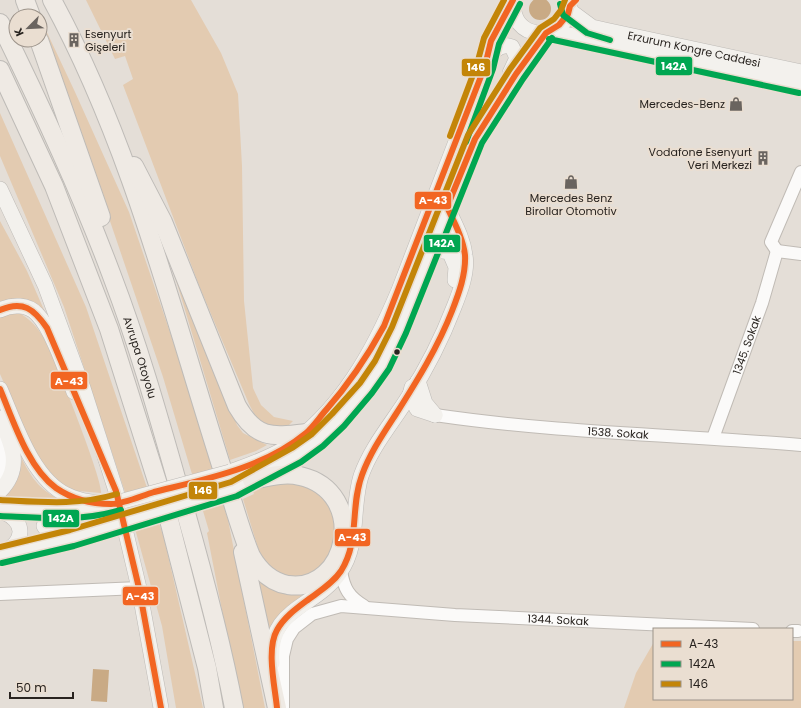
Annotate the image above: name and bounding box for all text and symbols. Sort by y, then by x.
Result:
north arrow [8,8,48,48]
text: K [10,25,28,39]
place label: Esenyurt Gişeleri [85,26,132,55]
street label: Erzurum Kongre Caddesi [626,27,762,71]
building icon: Esenyurt Gişeleri [66,32,82,48]
line badge: 142A [655,56,693,76]
line badge: 146 [461,58,491,77]
text: 142A [661,58,687,74]
text: 146 [467,59,485,75]
place label: Mercedes-Benz [639,96,725,112]
shop icon: Mercedes-Benz [728,96,744,112]
place label: Vodafone Esenyurt Veri Merkezi [649,144,752,173]
building icon: Vodafone Esenyurt Veri Merkezi [755,150,771,166]
shop icon: Mercedes Benz Birollar Otomotiv [563,174,579,190]
place label: Mercedes Benz Birollar Otomotiv [525,190,618,219]
line badge: A-43 [414,191,452,210]
text: A-43 [419,192,448,208]
line badge: 142A [423,234,461,253]
text: 142A [429,235,455,251]
street label: 1345. Sokak [729,313,765,377]
street label: Avrupa Otoyolu [119,314,161,400]
unlabelled marker [392,347,402,357]
line badge: A-43 [50,371,88,390]
text: A-43 [55,373,84,389]
street label: 1538. Sokak [587,423,650,443]
line badge: 146 [188,481,218,500]
text: 146 [194,482,212,498]
line badge: 142A [42,509,80,528]
text: 142A [48,510,74,526]
line badge: A-43 [334,528,371,547]
text: A-43 [338,529,367,545]
line badge: A-43 [122,586,159,606]
text: A-43 [126,588,155,604]
street label: 1344. Sokak [527,610,590,629]
legend [653,628,793,700]
text: A-43 [689,635,718,652]
text: 142A [689,655,715,672]
scale bar [10,674,73,700]
text: 146 [689,675,708,692]
text: 50 m [16,679,47,696]

